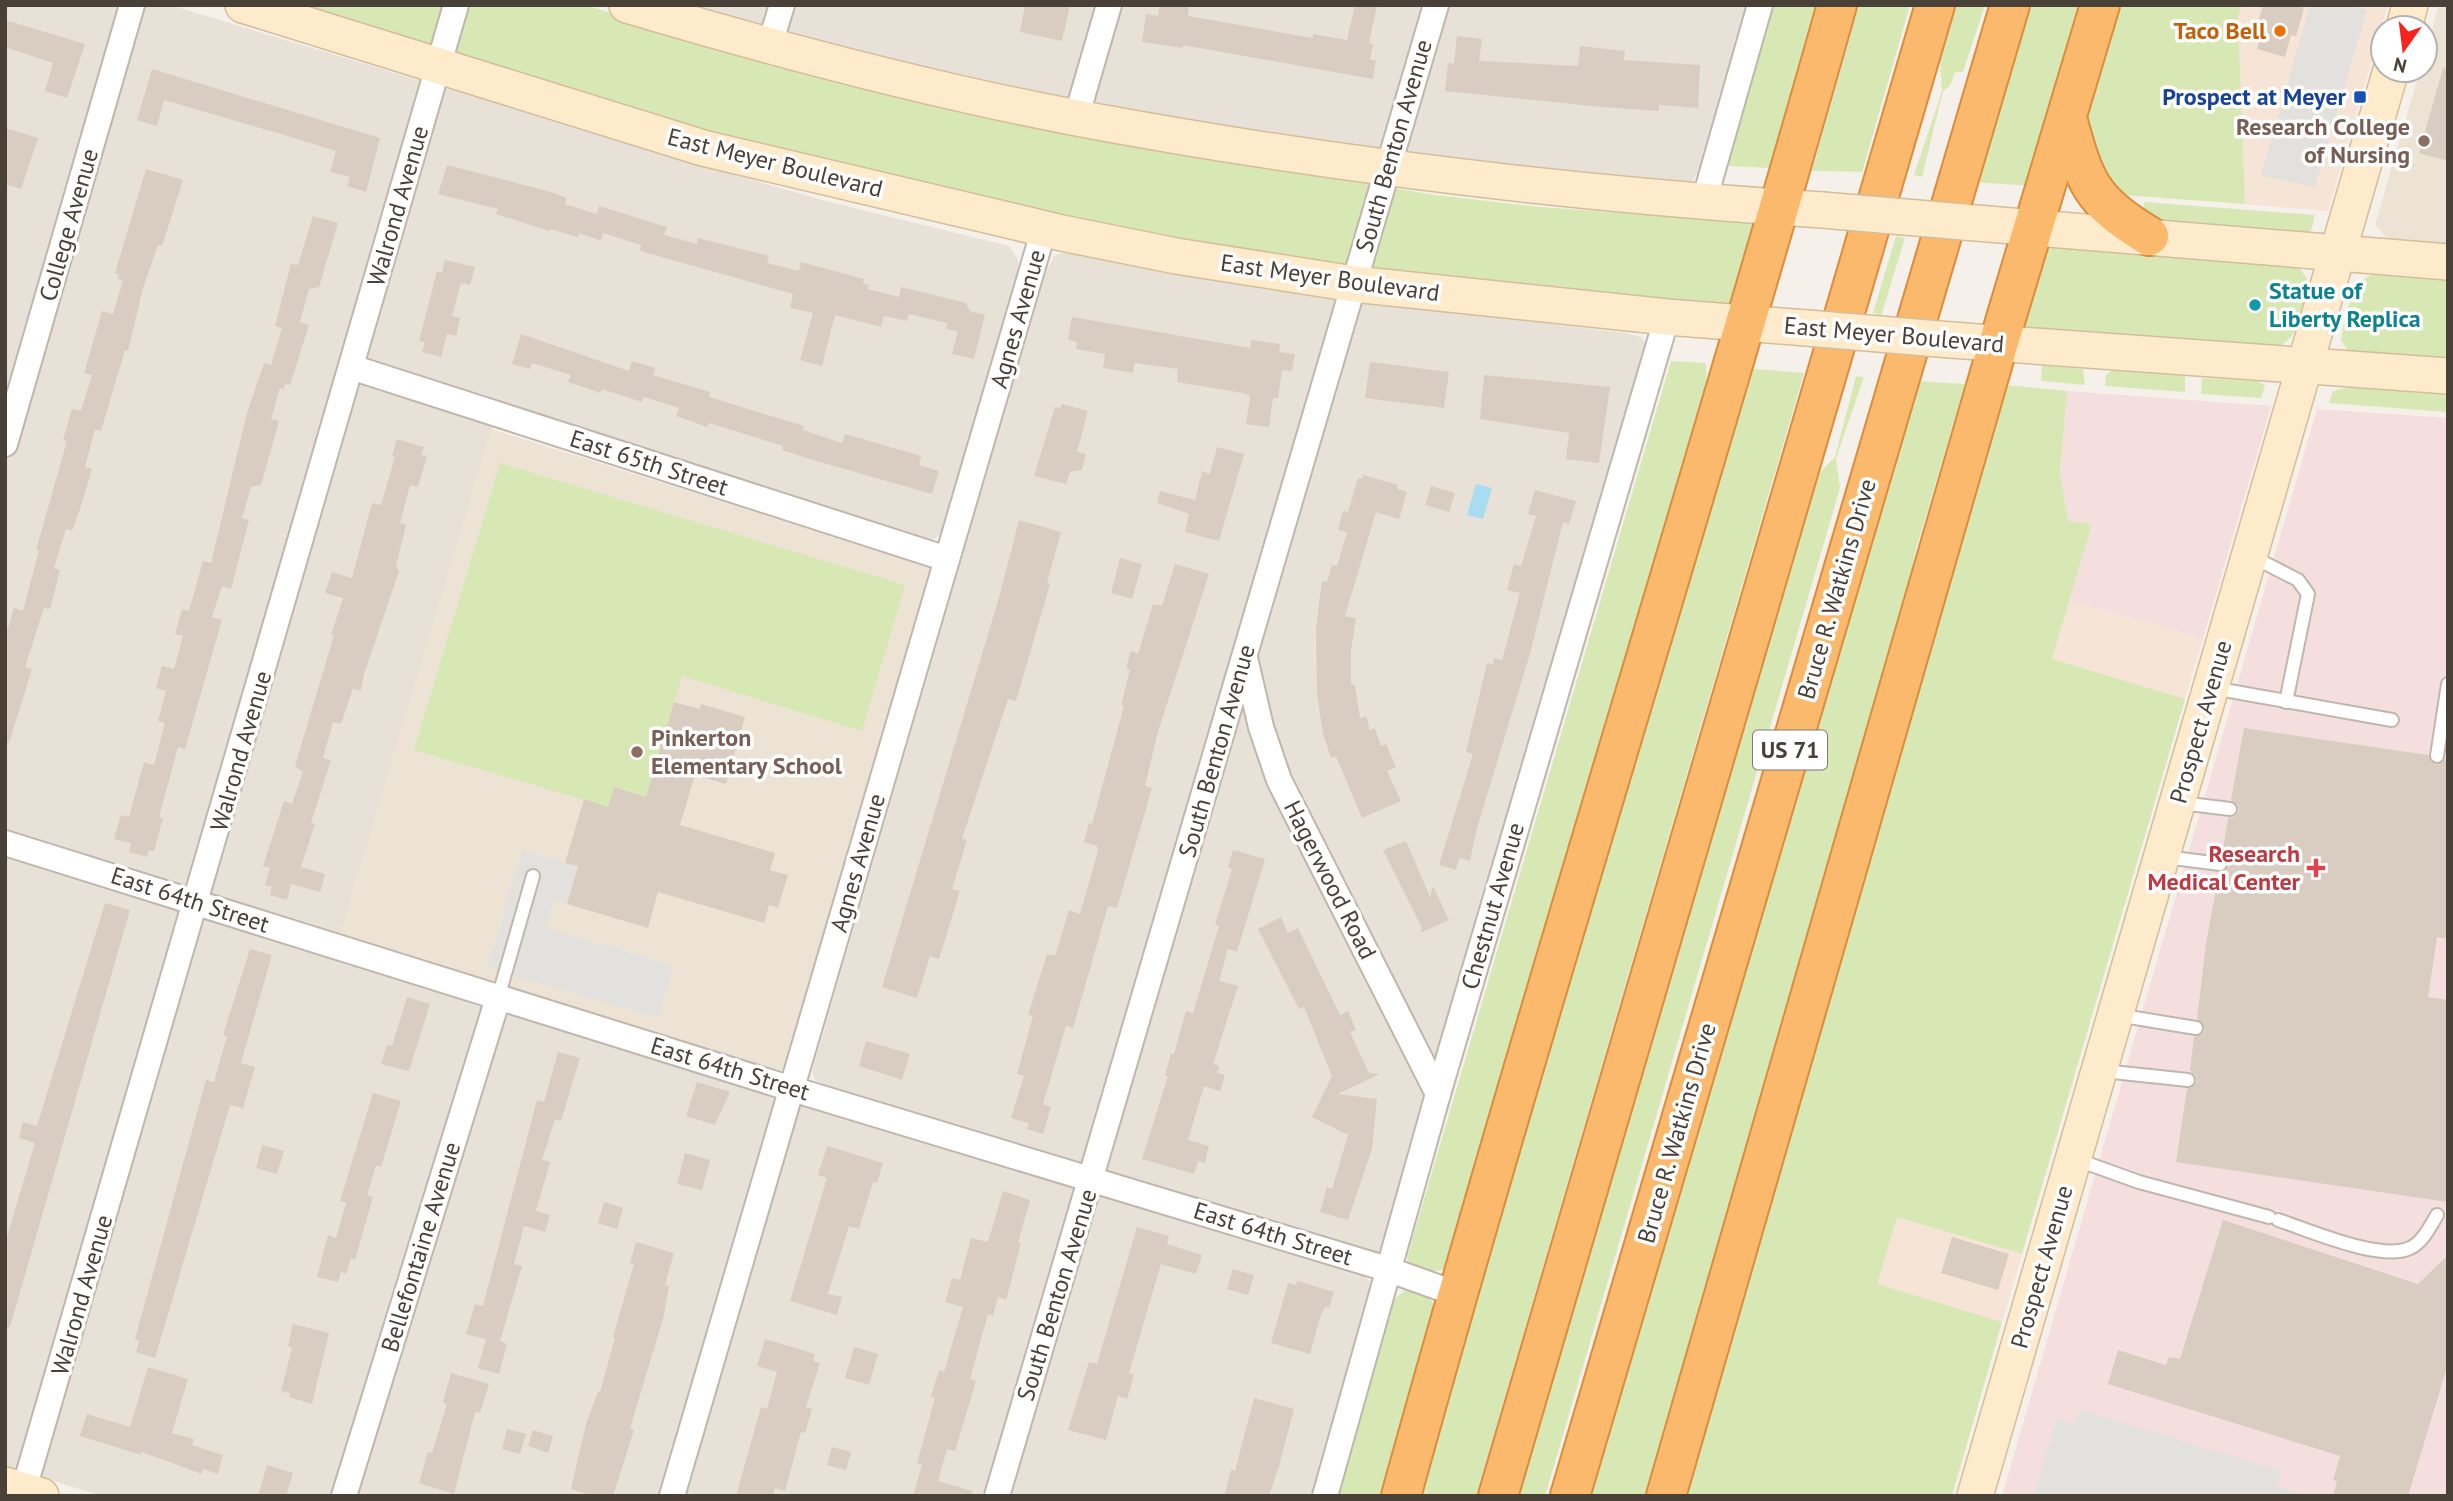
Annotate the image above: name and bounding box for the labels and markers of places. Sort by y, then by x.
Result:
place label: Taco Bell [2174,15,2267,46]
marker: Taco Bell [2272,23,2288,39]
place label: Prospect at Meyer [2162,81,2347,112]
marker: Prospect at Meyer [2352,89,2368,105]
place label: Research College of Nursing [2236,111,2410,170]
marker: Research College of Nursing [2416,133,2432,149]
place label: Statue of Liberty Replica [2269,275,2421,334]
marker: Statue of Liberty Replica [2247,297,2263,313]
place label: Pinkerton Elementary School [651,722,843,781]
marker: Pinkerton Elementary School [629,744,645,760]
place label: Research Medical Center [2147,838,2301,897]
marker: Research Medical Center [2306,858,2326,878]

